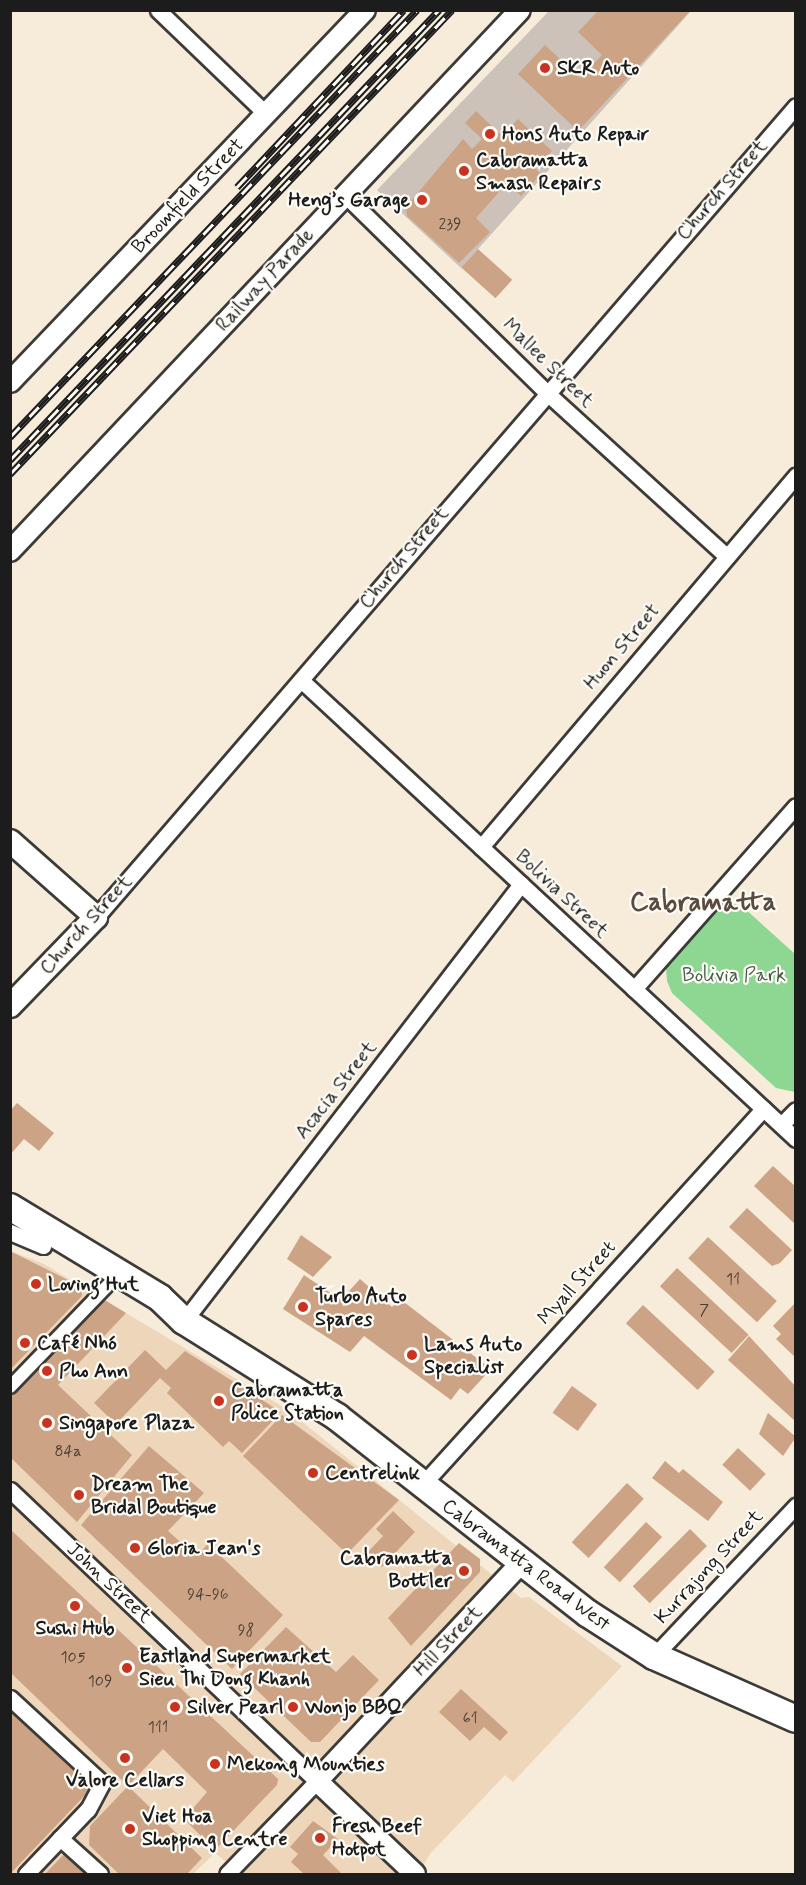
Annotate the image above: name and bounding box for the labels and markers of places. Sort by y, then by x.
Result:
place label: SKR Auto [557,56,639,80]
marker: SKR Auto [538,61,552,75]
place label: Hons Auto Repair [502,122,646,146]
marker: Hons Auto Repair [483,127,497,141]
place label: Cabramatta Smash Repairs [476,148,601,195]
marker: Cabramatta Smash Repairs [457,164,471,178]
place label: Heng’s Garage [288,188,410,212]
marker: Heng’s Garage [415,193,429,207]
place label: Loving Hut [48,1272,135,1296]
marker: Loving Hut [29,1277,43,1291]
place label: Turbo Auto Spares [315,1284,404,1331]
marker: Turbo Auto Spares [296,1300,310,1314]
place label: Café Nhó [37,1331,117,1355]
place label: Lams Auto Specialist [424,1332,517,1379]
marker: Café Nhó [18,1336,32,1350]
marker: Lams Auto Specialist [405,1348,419,1362]
place label: Pho Ann [59,1359,128,1383]
marker: Pho Ann [40,1364,54,1378]
place label: Cabramatta Police Station [231,1378,343,1425]
marker: Cabramatta Police Station [212,1394,226,1408]
place label: Singapore Plaza [59,1411,190,1435]
marker: Singapore Plaza [40,1416,54,1430]
place label: Centrelink [325,1461,420,1485]
marker: Centrelink [306,1466,320,1480]
place label: Dream The Bridal Boutique [91,1472,216,1519]
marker: Dream The Bridal Boutique [72,1488,86,1502]
place label: Gloria Jean's [147,1536,261,1560]
marker: Gloria Jean's [128,1541,142,1555]
place label: Cabramatta Bottler [340,1547,452,1594]
marker: Cabramatta Bottler [457,1564,471,1578]
marker: Sushi Hub [68,1599,82,1613]
place label: Sushi Hub [34,1616,116,1640]
place label: Eastland Supermarket Sieu Thi Dong Khanh [139,1644,331,1691]
marker: Eastland Supermarket Sieu Thi Dong Khanh [120,1661,134,1675]
place label: Silver Pearl [187,1695,281,1719]
place label: Wonjo BBQ [305,1695,403,1719]
marker: Silver Pearl [168,1700,182,1714]
marker: Wonjo BBQ [286,1700,300,1714]
marker: Valore Cellars [118,1751,132,1765]
place label: Mekong Mounties [227,1752,379,1776]
marker: Mekong Mounties [208,1757,222,1771]
place label: Valore Cellars [66,1768,184,1792]
place label: Viet Hoa Shopping Centre [142,1805,284,1852]
place label: Fresh Beef Hotpot [332,1814,422,1861]
marker: Viet Hoa Shopping Centre [123,1822,137,1836]
marker: Fresh Beef Hotpot [313,1831,327,1845]

